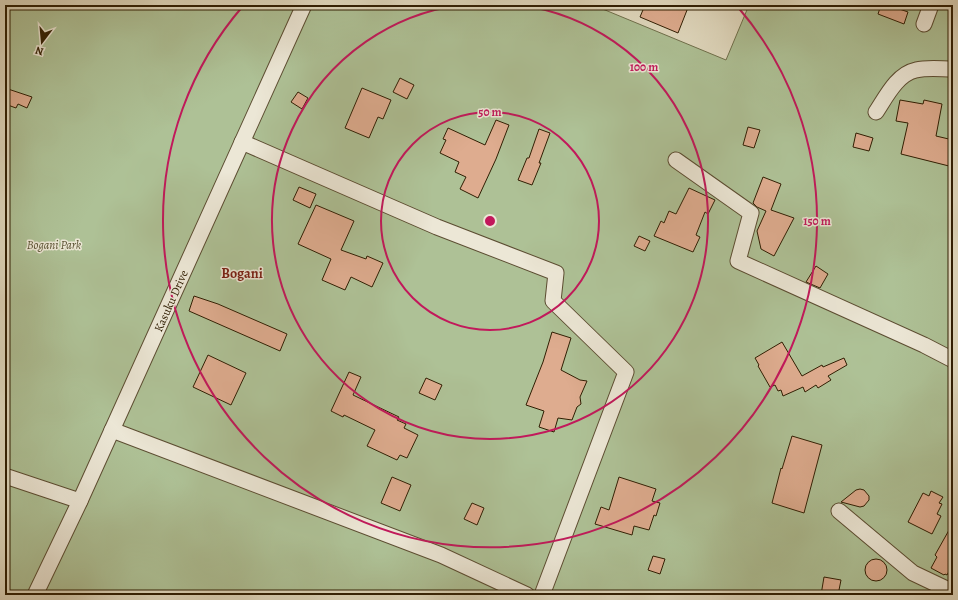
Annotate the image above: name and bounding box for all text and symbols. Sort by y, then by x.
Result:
north arrow [22,22,62,62]
text: N [33,43,45,59]
text: 100 m [630,59,658,75]
text: 50 m [478,104,502,120]
text: 150 m [803,213,831,229]
centre of rings [483,214,497,228]
park label: Bogani Park [27,237,82,253]
district label: Bogani [221,264,263,283]
street label: Kasuku Drive [150,268,192,334]

